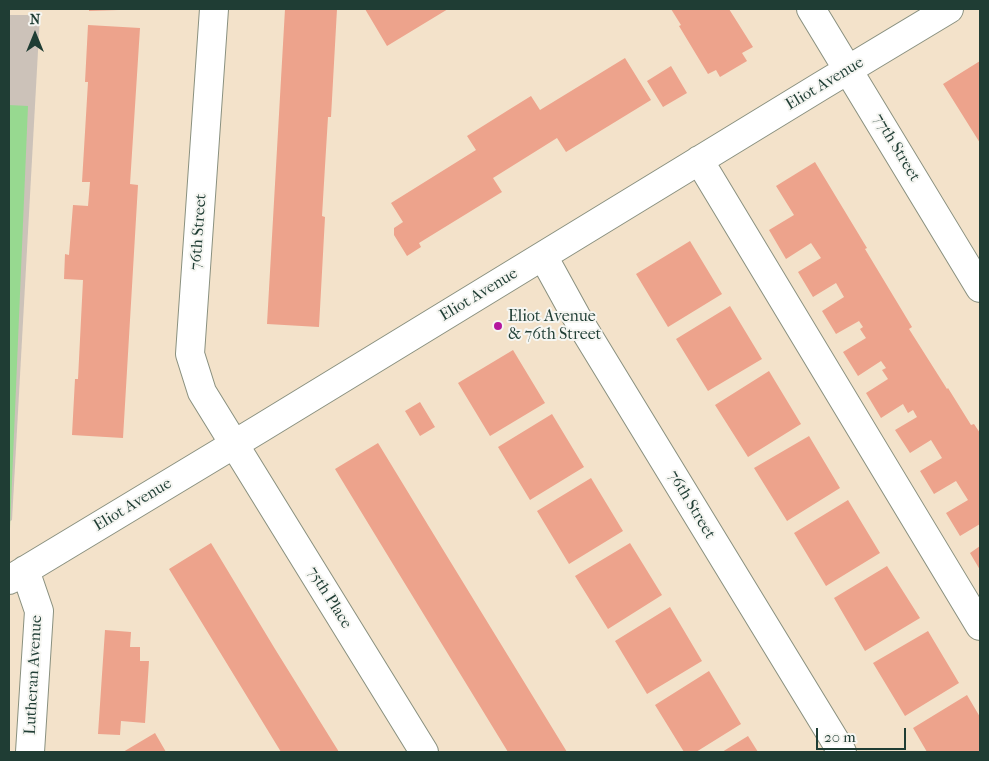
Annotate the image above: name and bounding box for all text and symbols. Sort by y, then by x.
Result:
north arrow [10,10,60,60]
text: N [30,11,40,28]
street label: Eliot Avenue [783,53,867,115]
street label: 77th Street [868,111,924,185]
street label: 76th Street [187,193,211,271]
street label: Eliot Avenue [437,264,521,326]
place label: Eliot Avenue & 76th Street [508,307,601,345]
marker: Eliot Avenue & 76th Street [492,320,504,332]
street label: 76th Street [663,467,719,543]
street label: Eliot Avenue [91,474,175,536]
street label: 75th Place [303,564,355,632]
street label: Lutheran Avenue [21,615,47,735]
scale bar [819,718,909,750]
text: 20 m [824,728,856,746]

